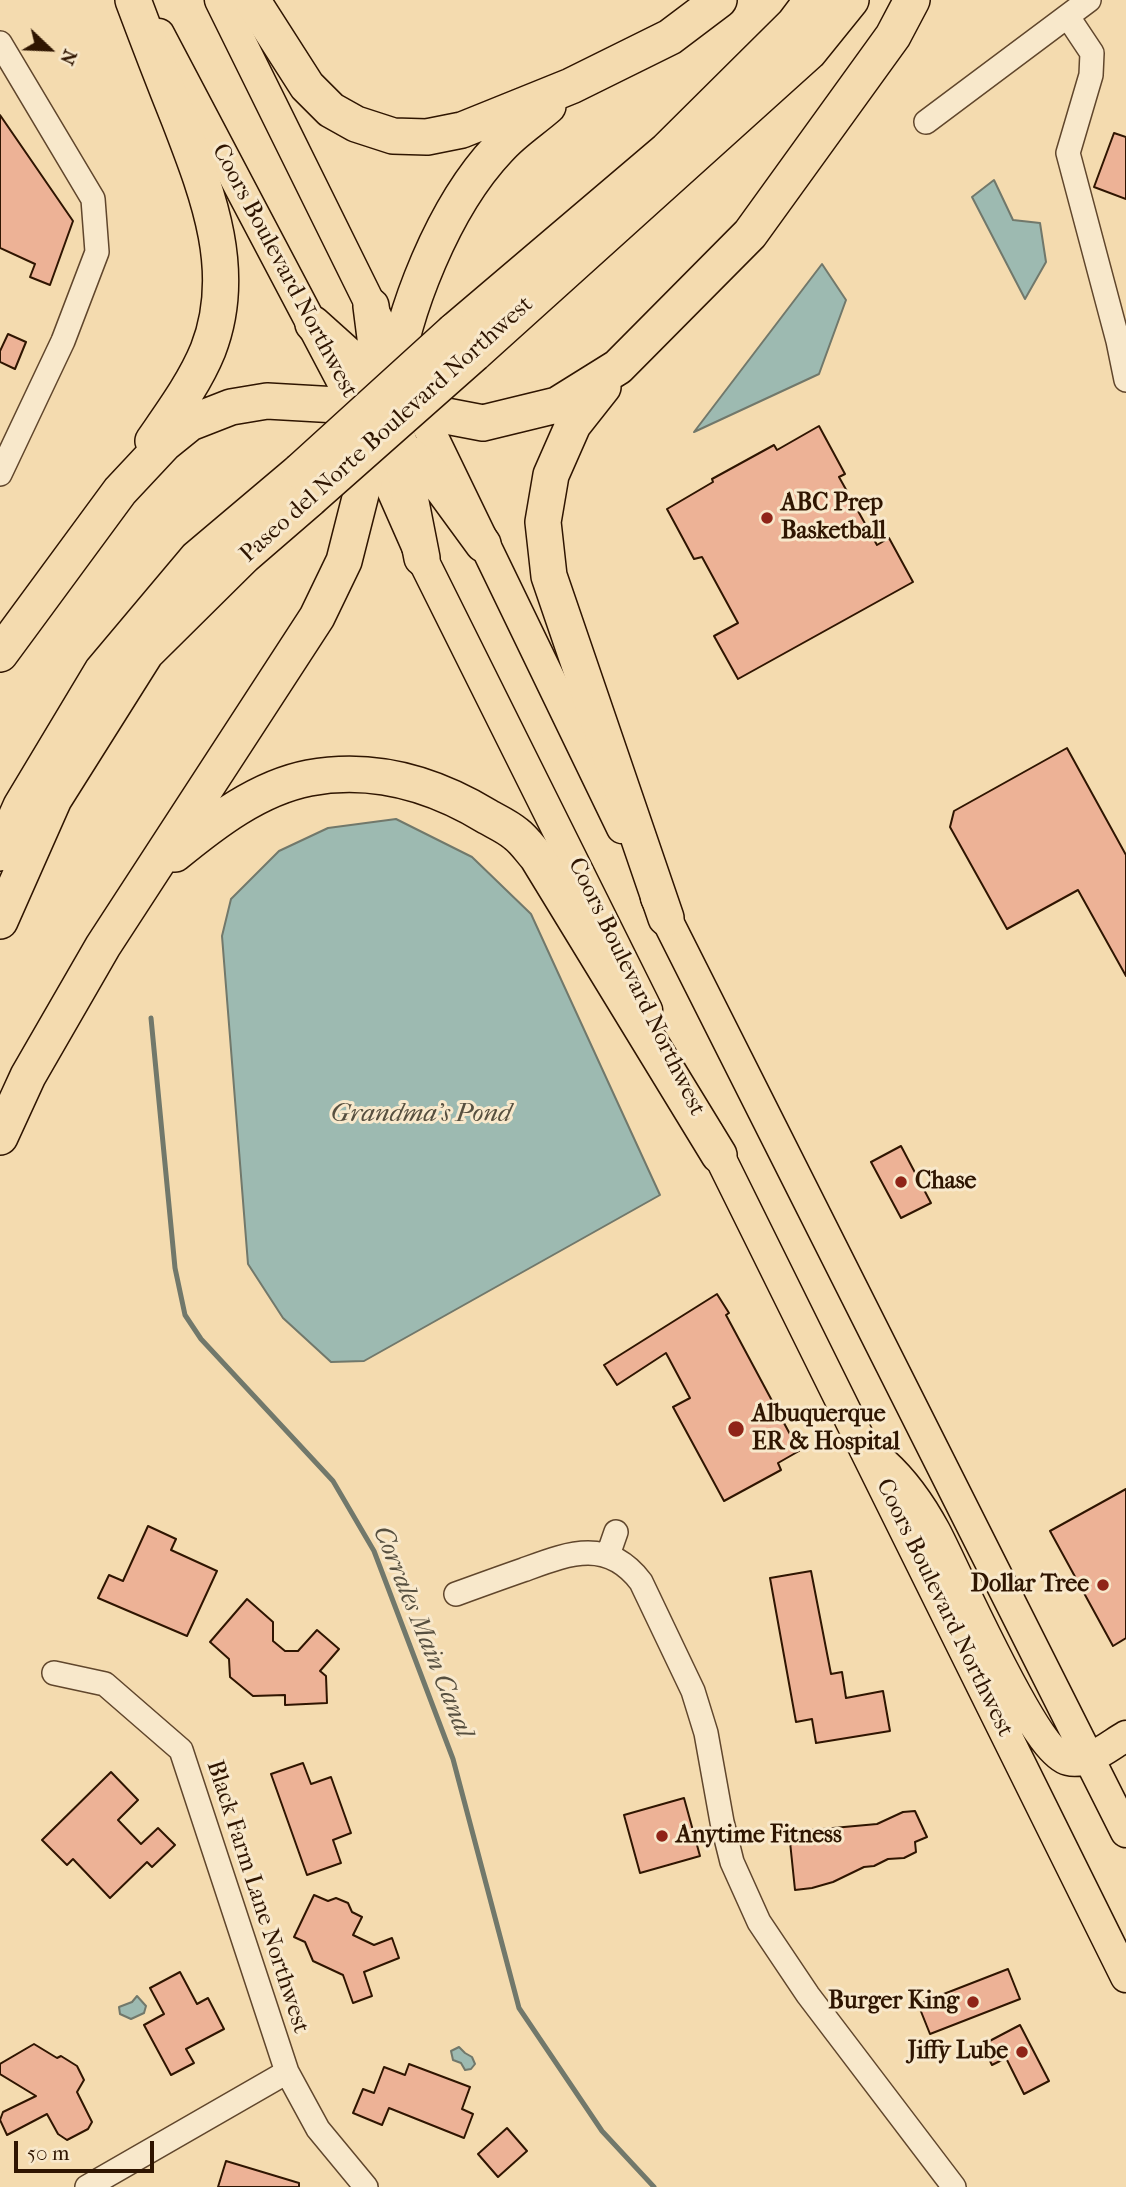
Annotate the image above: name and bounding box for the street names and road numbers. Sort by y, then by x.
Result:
street label: Coors Boulevard Northwest [205,139,363,403]
street label: Paseo del Norte Boulevard Northwest [235,291,539,569]
street label: Coors Boulevard Northwest [561,853,711,1121]
street label: Coors Boulevard Northwest [869,1474,1019,1742]
street label: Black Farm Lane Northwest [199,1757,315,2037]

